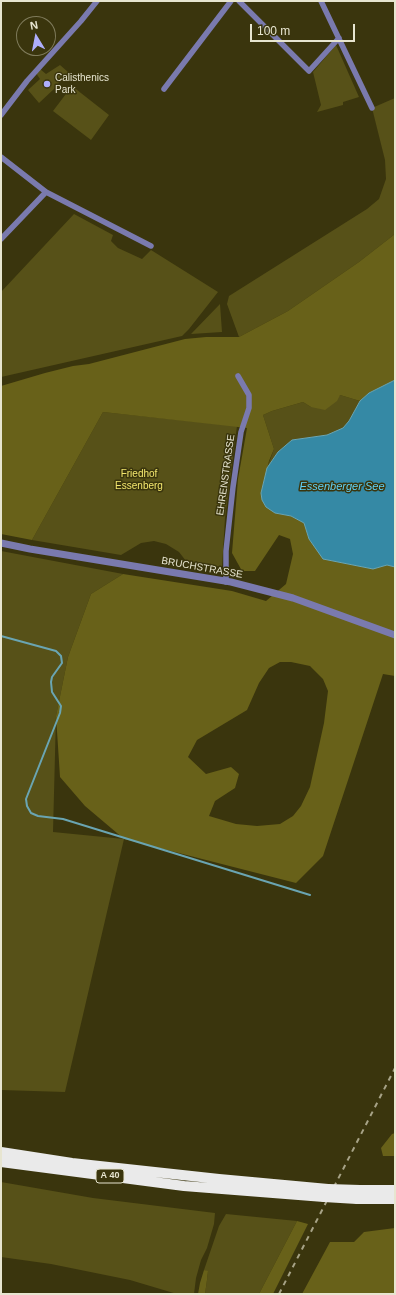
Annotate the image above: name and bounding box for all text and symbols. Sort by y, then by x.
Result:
north arrow [16,16,56,56]
scale bar [252,16,357,42]
text: N [29,19,39,32]
text: 100 m [257,24,290,38]
place label: Calisthenics Park [55,72,109,96]
marker: Calisthenics Park [42,79,52,89]
street label: EHRENSTRASSE [214,434,238,516]
park label: Friedhof Essenberg [115,468,163,492]
water label: Essenberger See [300,480,384,494]
street label: BRUCHSTRASSE [160,555,244,581]
road number: A 40 [96,1169,124,1183]

